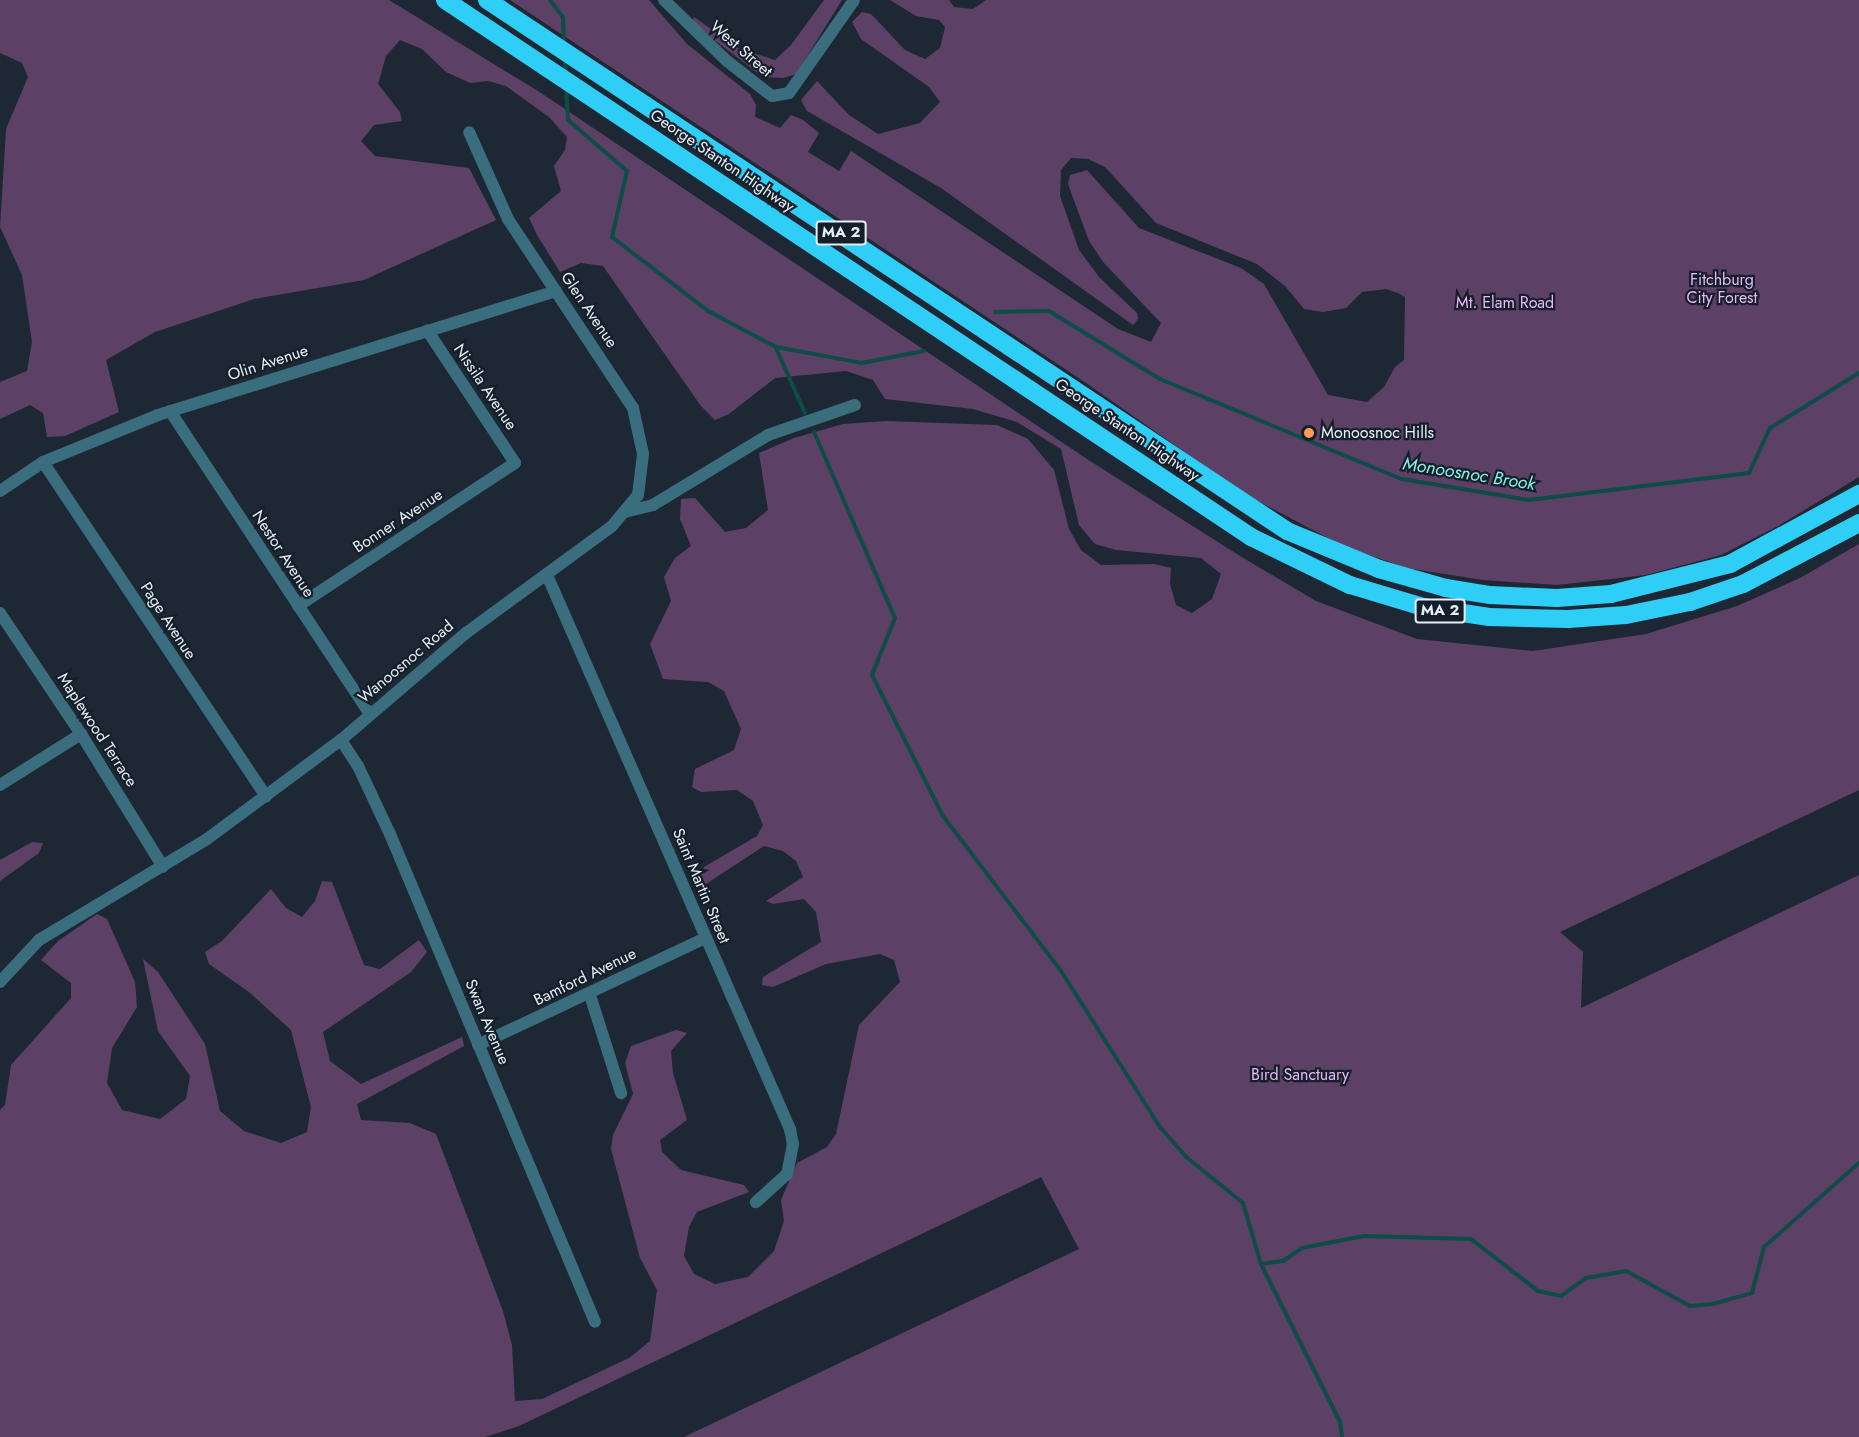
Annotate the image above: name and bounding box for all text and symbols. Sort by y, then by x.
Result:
street label: West Street [706,17,776,81]
street label: George Stanton Highway [646,106,798,216]
road number: MA 2 [816,221,866,245]
street label: Glen Avenue [557,268,621,352]
park label: Fitchburg City Forest [1687,270,1757,308]
park label: Mt. Elam Road [1456,293,1554,313]
street label: Nissila Avenue [449,340,521,434]
street label: Olin Avenue [225,341,311,385]
street label: George Stanton Highway [1051,375,1203,485]
place label: Monoosnoc Hills [1321,423,1434,443]
marker: Monoosnoc Hills [1302,426,1316,440]
water label: Monoosnoc Brook [1401,453,1537,495]
street label: Bonner Avenue [350,485,446,557]
street label: Nestor Avenue [248,507,318,601]
street label: Page Avenue [136,579,200,663]
road number: MA 2 [1414,599,1466,623]
street label: Wanoosnoc Road [354,617,458,707]
street label: Maplewood Terrace [53,669,141,791]
street label: Saint Martin Street [668,826,734,946]
street label: Bamford Avenue [531,944,639,1010]
street label: Swan Avenue [461,977,513,1067]
park label: Bird Sanctuary [1251,1065,1349,1085]

